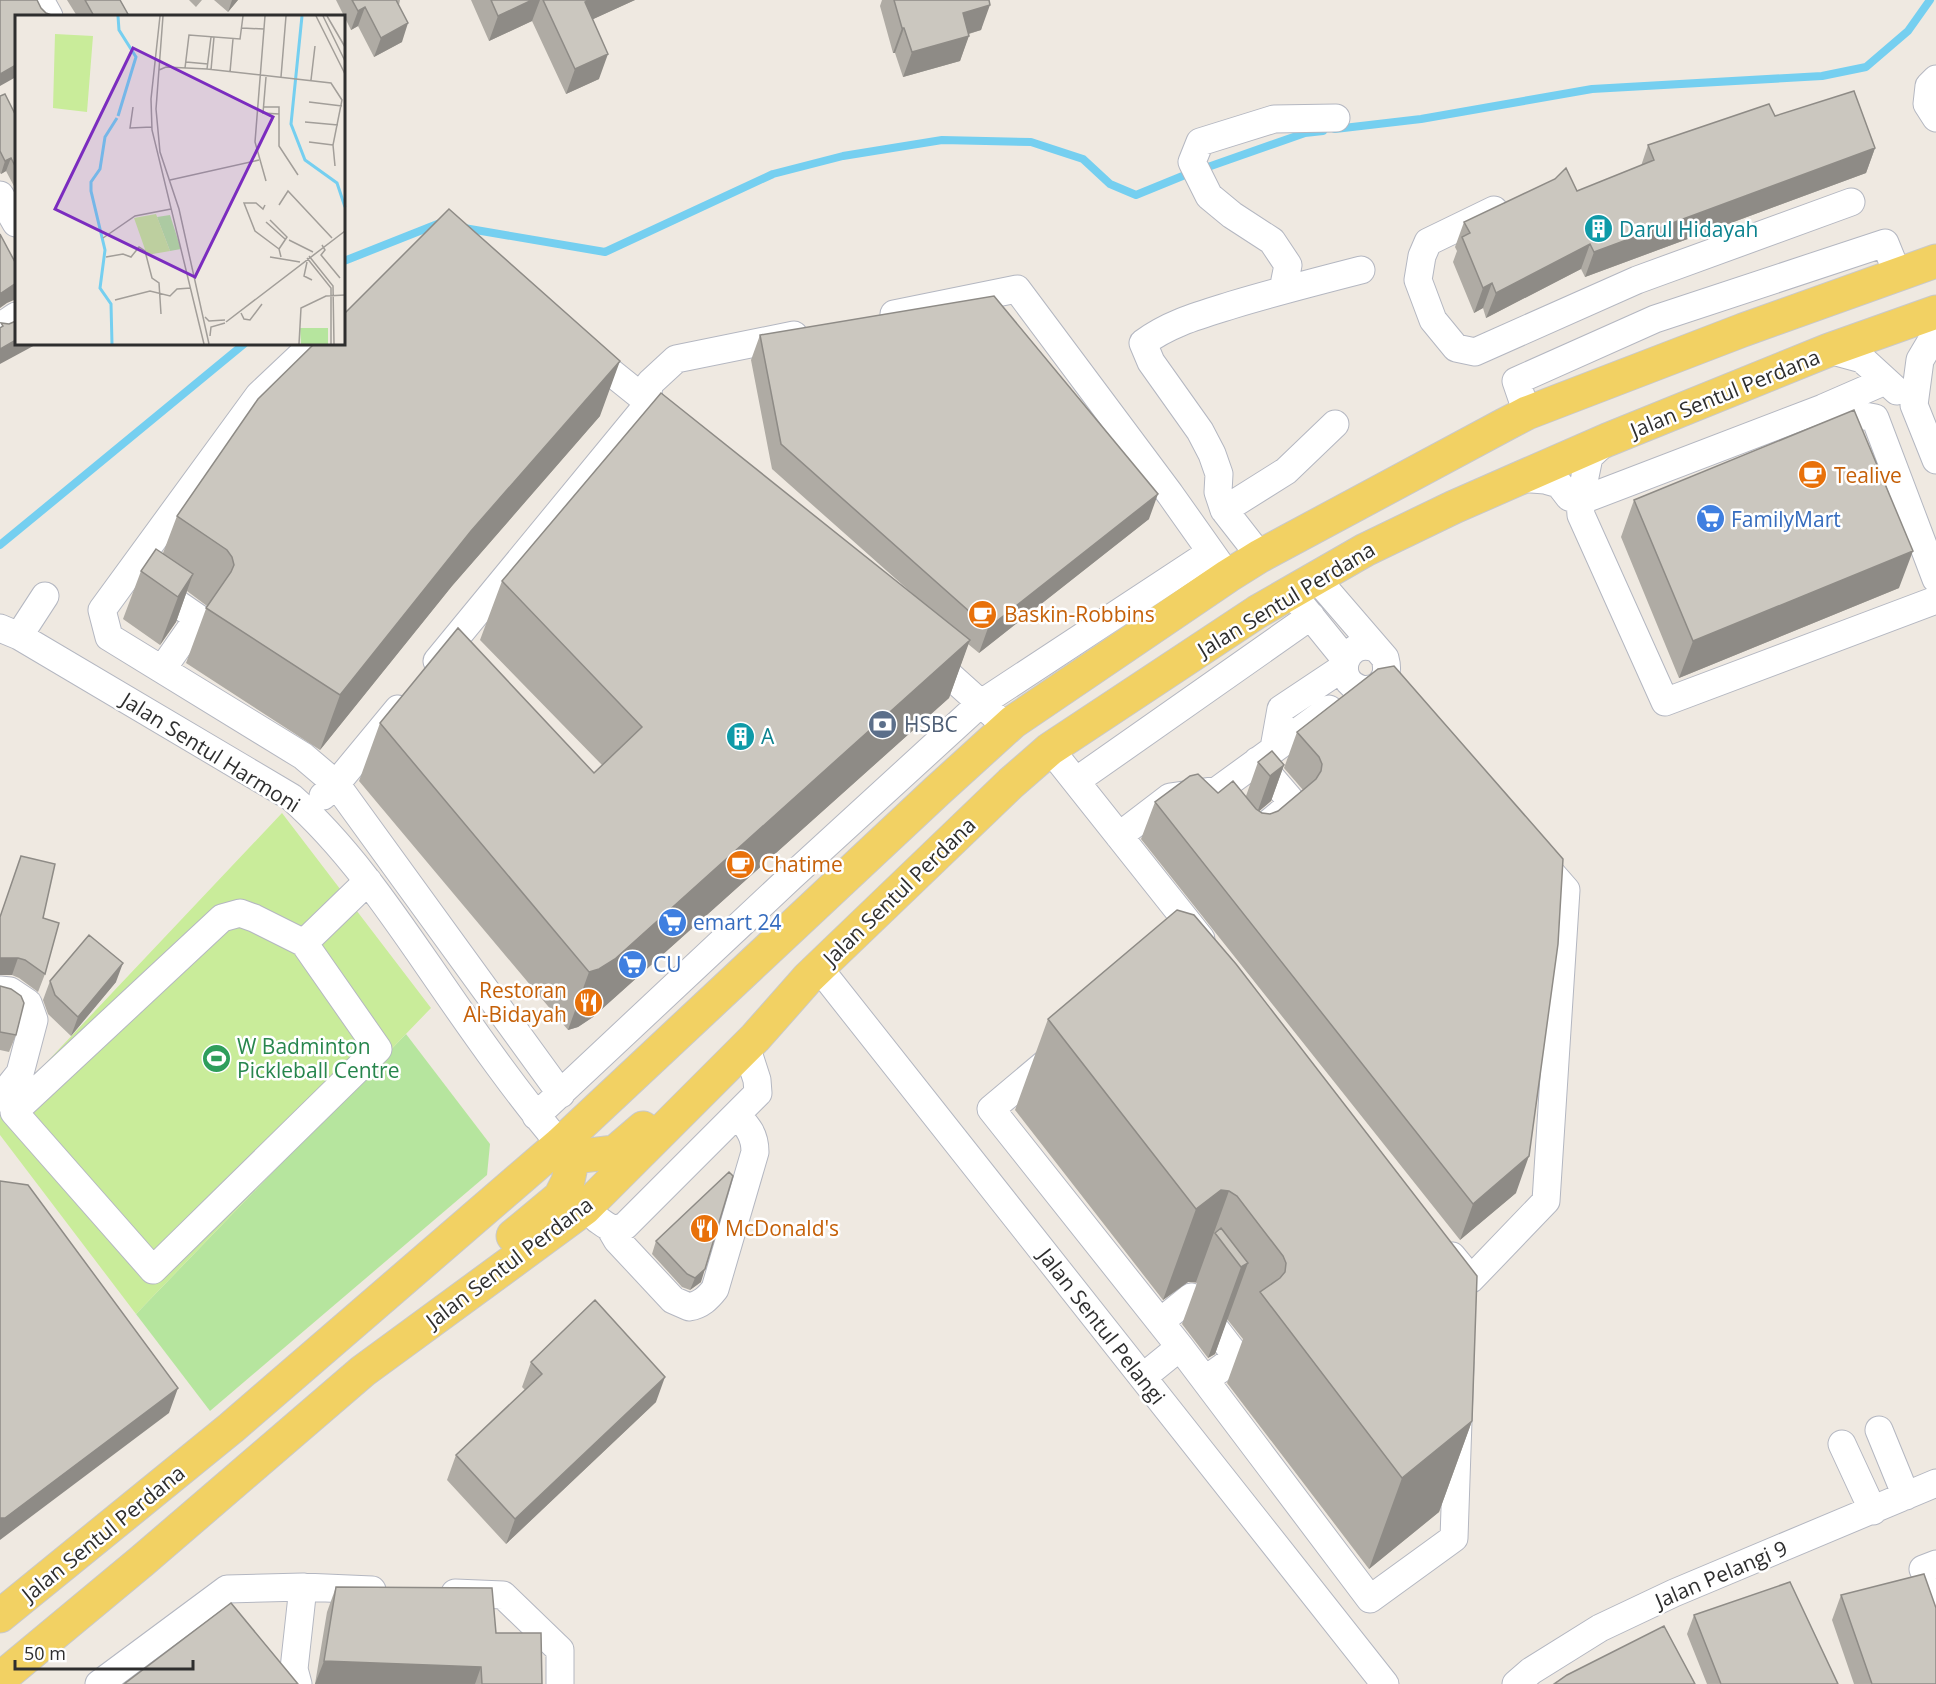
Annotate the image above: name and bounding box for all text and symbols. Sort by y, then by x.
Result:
inset map [15,15,345,345]
building icon: Darul Hidayah [1582,213,1614,245]
place label: Darul Hidayah [1619,215,1759,243]
street label: Jalan Sentul Perdana [1624,342,1824,445]
cafe icon: Tealive [1797,459,1829,491]
place label: Tealive [1834,461,1902,489]
supermarket icon: FamilyMart [1694,503,1726,535]
place label: FamilyMart [1731,505,1841,533]
street label: Jalan Sentul Perdana [1191,535,1380,664]
cafe icon: Baskin-Robbins [967,598,999,630]
place label: Baskin-Robbins [1004,600,1155,628]
street label: Jalan Sentul Harmoni [115,685,306,818]
bank icon: HSBC [867,708,899,740]
place label: HSBC [904,710,958,738]
building icon: A [724,720,756,752]
place label: A [761,722,775,750]
street label: Jalan Sentul Perdana [815,811,981,973]
cafe icon: Chatime [724,848,756,880]
place label: Chatime [761,850,843,878]
supermarket icon: emart 24 [656,906,688,938]
place label: emart 24 [693,908,781,936]
supermarket icon: CU [616,948,648,980]
place label: CU [653,950,682,978]
place label: Restoran Al-Bidayah [463,976,567,1028]
restaurant icon: Restoran Al-Bidayah [572,986,604,1018]
place label: W Badminton Pickleball Centre [237,1032,399,1084]
sports icon: W Badminton Pickleball Centre [200,1042,232,1074]
street label: Jalan Sentul Perdana [418,1190,598,1335]
restaurant icon: McDonald's [688,1212,720,1244]
place label: McDonald's [725,1214,839,1242]
street label: Jalan Sentul Pelangi [1031,1241,1172,1410]
street label: Jalan Sentul Perdana [14,1459,190,1609]
street label: Jalan Pelangi 9 [1649,1534,1791,1615]
scale bar [15,1633,194,1671]
text: 50 m [24,1641,66,1665]

